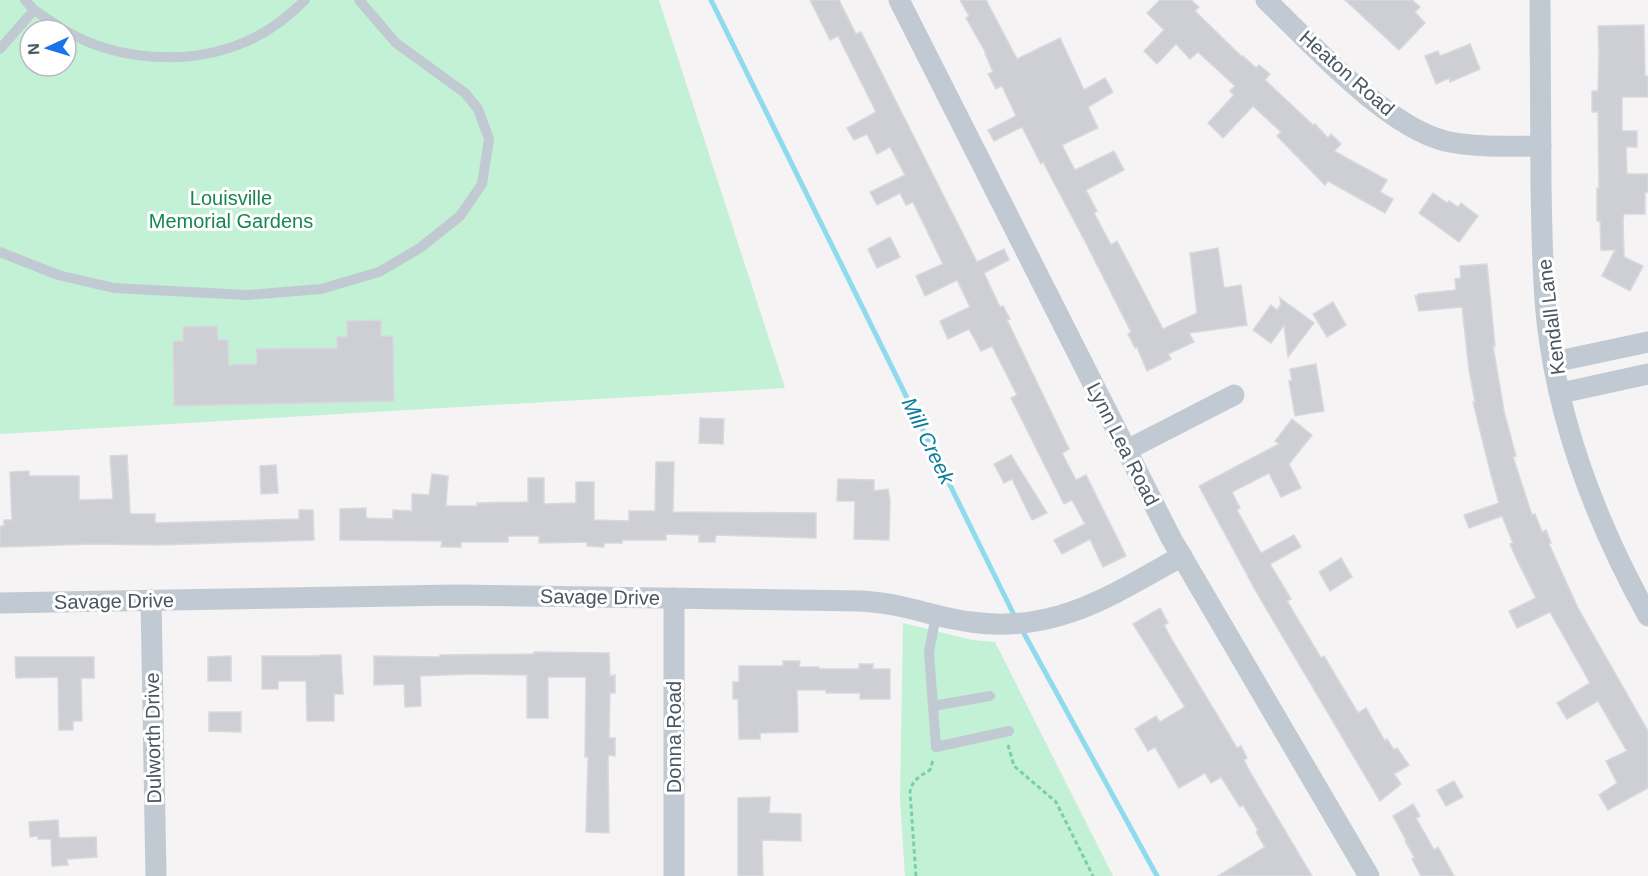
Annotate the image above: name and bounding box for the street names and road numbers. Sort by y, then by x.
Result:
street label: Heaton Road [1295,26,1399,120]
street label: Kendall Lane [1533,258,1569,376]
street label: Lynn Lea Road [1083,379,1163,509]
street label: Savage Drive [540,585,660,609]
street label: Savage Drive [54,589,174,613]
street label: Dulworth Drive [141,672,165,804]
street label: Donna Road [663,681,685,793]

